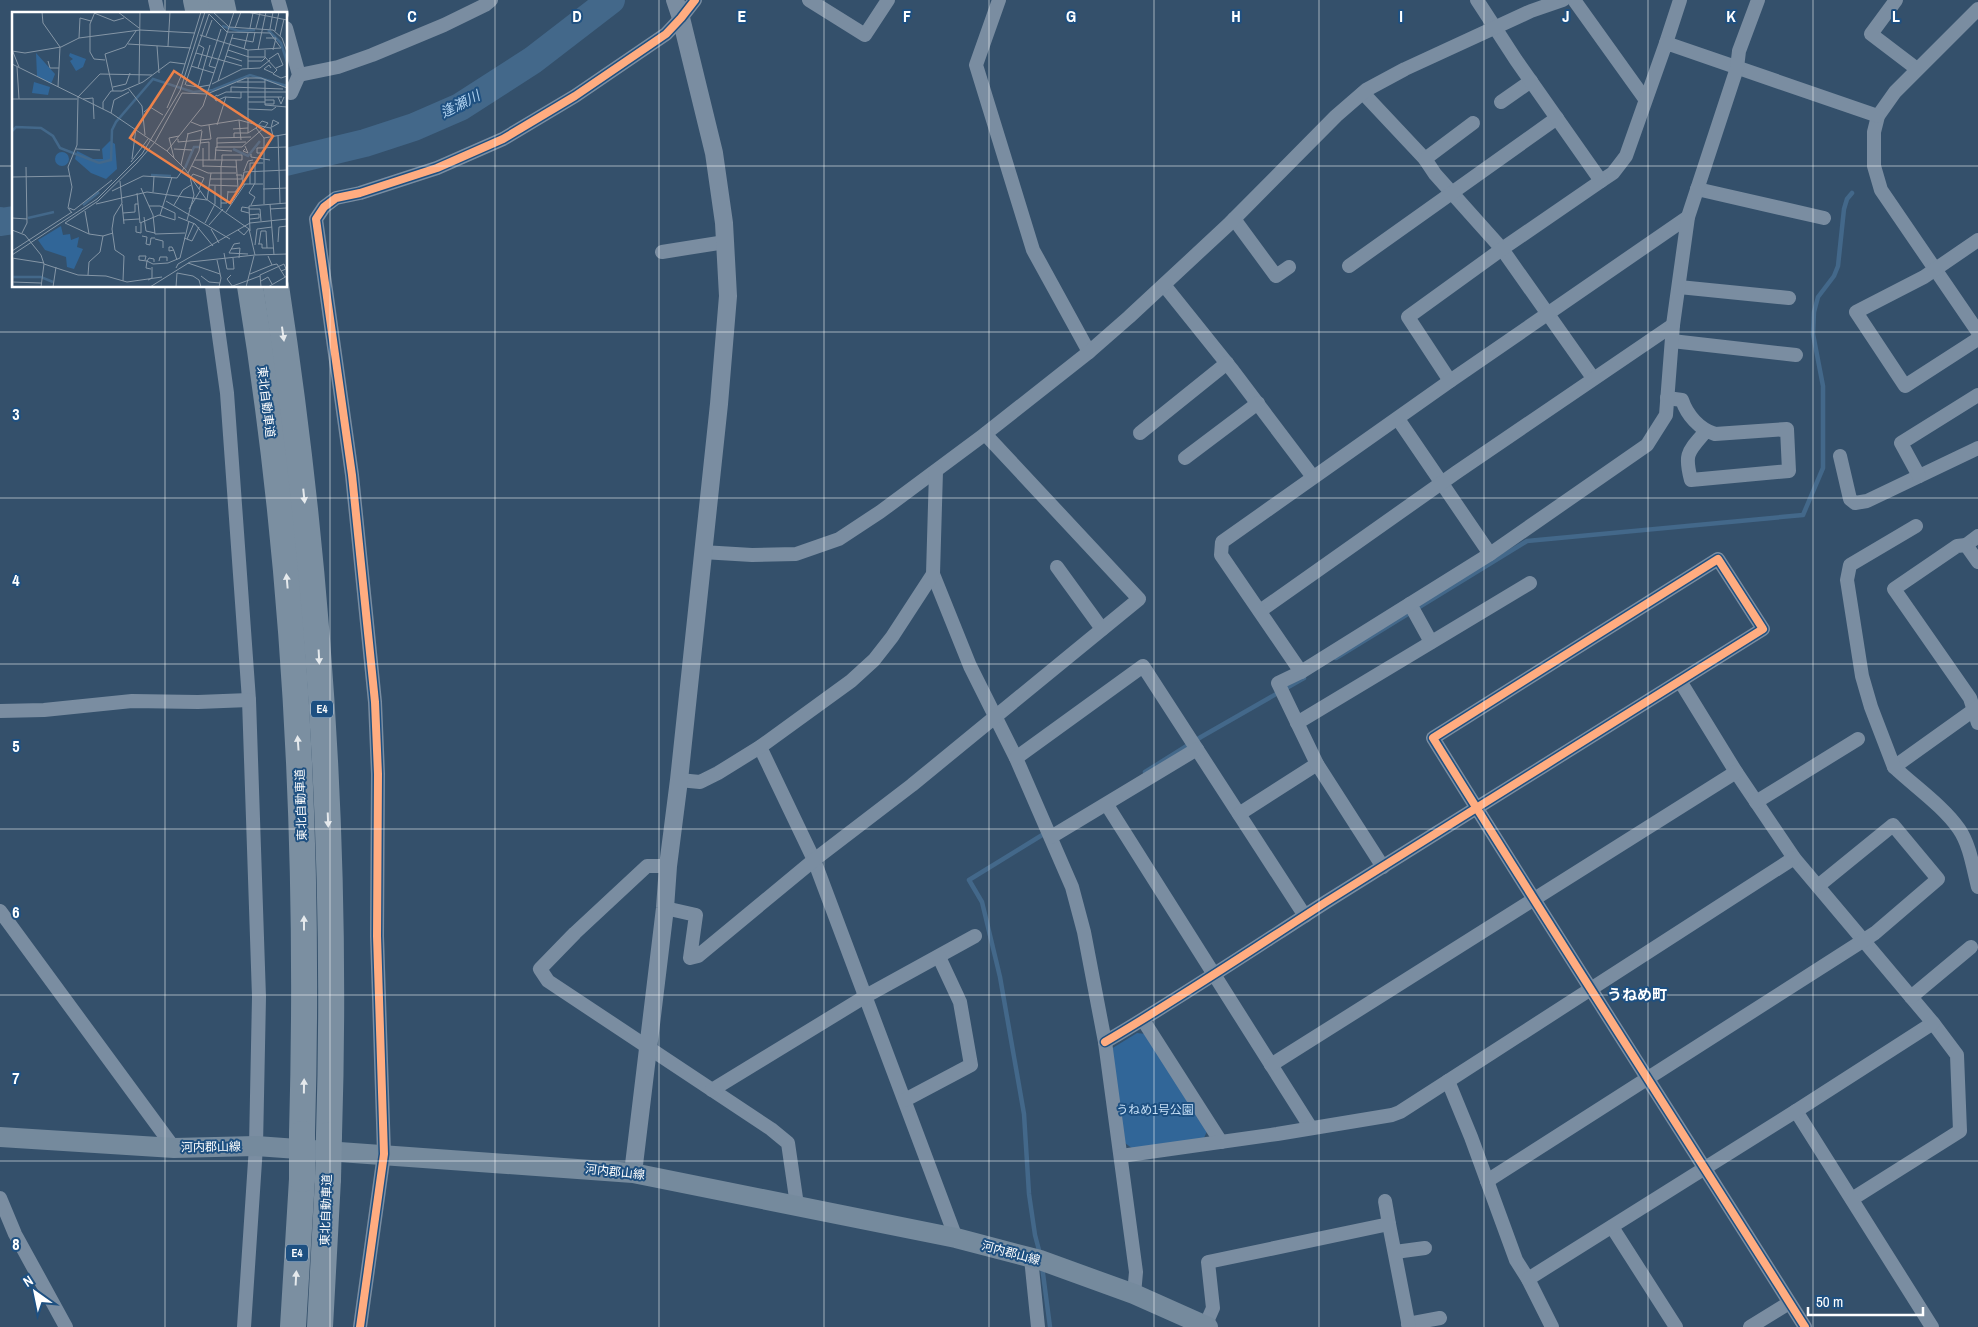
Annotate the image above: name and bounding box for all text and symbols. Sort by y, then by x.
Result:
text: C [407,5,417,27]
text: D [572,5,582,27]
text: E [738,5,747,27]
text: F [903,5,911,27]
text: G [1066,5,1076,27]
text: H [1231,5,1241,27]
text: I [1399,5,1403,27]
text: J [1562,5,1570,27]
text: K [1726,5,1736,27]
text: L [1892,5,1900,27]
inset map [12,12,288,288]
water label: 逢瀬川 [437,86,485,122]
one-way arrow [280,327,288,343]
street label: 東北自動車道 [254,365,278,439]
text: 3 [12,403,20,425]
one-way arrow [300,488,308,504]
text: 4 [12,569,20,591]
one-way arrow [282,573,290,589]
one-way arrow [316,650,324,666]
road number: E4 [311,701,333,718]
text: 5 [12,735,20,757]
one-way arrow [294,735,302,751]
street label: 東北自動車道 [292,769,310,841]
one-way arrow [324,812,332,828]
text: 6 [12,901,20,923]
one-way arrow [300,915,308,931]
district label: うねめ町 [1607,984,1667,1005]
text: 7 [12,1067,20,1089]
one-way arrow [300,1077,308,1093]
park label: うねめ1号公園 [1116,1102,1194,1118]
street label: 河内郡山線 [181,1138,241,1156]
street label: 河内郡山線 [584,1161,646,1183]
street label: 東北自動車道 [317,1174,335,1246]
text: 8 [12,1233,20,1255]
street label: 河内郡山線 [980,1238,1042,1268]
road number: E4 [286,1244,308,1262]
north arrow [10,1267,60,1317]
one-way arrow [293,1270,301,1286]
text: N [20,1271,36,1291]
scale bar [1808,1284,1923,1316]
text: 50 m [1816,1291,1843,1312]

